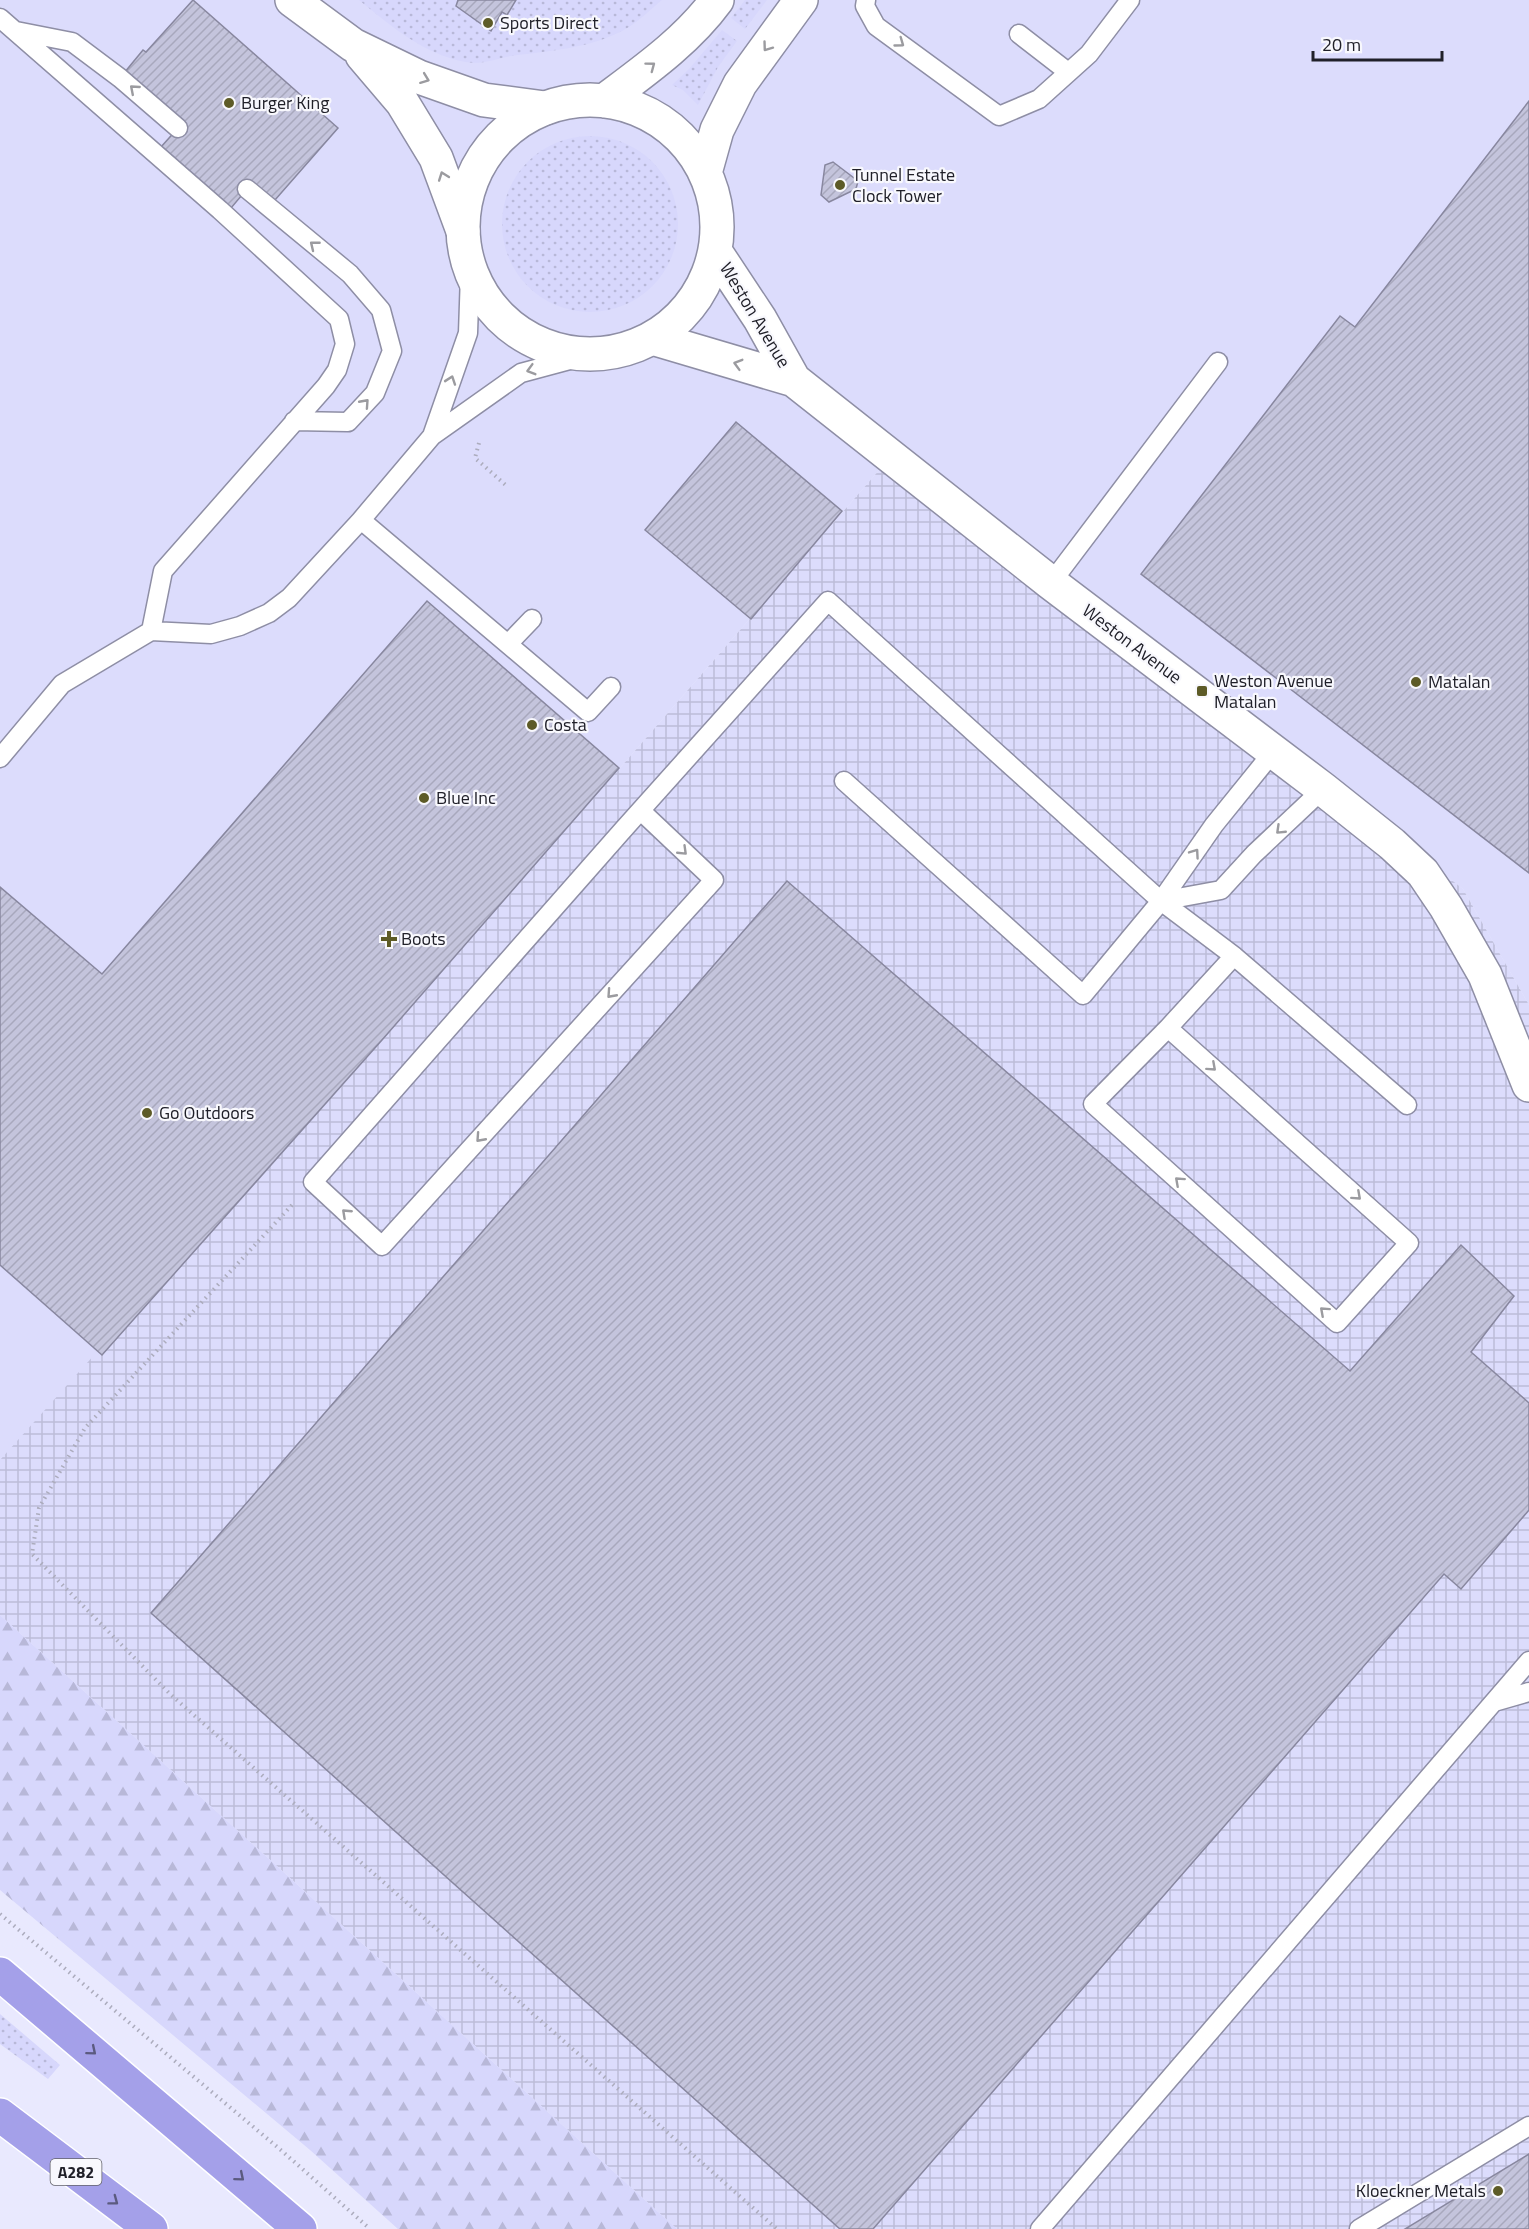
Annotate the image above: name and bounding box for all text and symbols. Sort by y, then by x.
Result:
place label: Sports Direct [500,9,599,36]
marker: Sports Direct [481,16,495,30]
scale bar [1313,24,1442,62]
text: 20 m [1322,31,1361,58]
one-way arrow [894,36,905,47]
one-way arrow [763,41,774,52]
one-way arrow [644,62,655,73]
one-way arrow [419,71,430,84]
one-way arrow [130,85,141,96]
place label: Burger King [241,89,329,116]
marker: Burger King [222,96,236,110]
place label: Tunnel Estate Clock Tower [852,161,955,209]
one-way arrow [437,171,450,182]
marker: Tunnel Estate Clock Tower [833,178,847,192]
one-way arrow [310,241,321,252]
street label: Weston Avenue [713,257,798,373]
one-way arrow [733,358,743,371]
one-way arrow [527,363,537,376]
one-way arrow [444,375,457,386]
one-way arrow [358,399,369,410]
street label: Weston Avenue [1077,597,1188,690]
place label: Weston Avenue Matalan [1214,667,1333,715]
place label: Matalan [1428,668,1490,695]
marker: Matalan [1409,675,1423,689]
marker: Weston Avenue Matalan [1195,684,1209,698]
place label: Costa [544,711,587,738]
marker: Costa [525,718,539,732]
place label: Blue Inc [436,784,496,811]
marker: Blue Inc [417,791,431,805]
one-way arrow [1277,822,1288,833]
one-way arrow [677,844,687,855]
one-way arrow [1188,849,1199,860]
place label: Boots [401,925,446,952]
marker: Boots [382,932,396,946]
one-way arrow [607,987,618,997]
one-way arrow [1205,1060,1216,1071]
place label: Go Outdoors [159,1099,254,1126]
marker: Go Outdoors [140,1106,154,1120]
one-way arrow [476,1131,487,1142]
one-way arrow [1175,1177,1185,1188]
one-way arrow [1351,1189,1361,1200]
one-way arrow [343,1209,353,1220]
one-way arrow [1320,1307,1331,1318]
one-way arrow [85,2044,96,2055]
road number: A282 [50,2159,101,2185]
one-way arrow [234,2170,245,2181]
place label: Kloeckner Metals [1356,2177,1486,2204]
marker: Kloeckner Metals [1491,2184,1505,2198]
one-way arrow [107,2193,118,2204]

